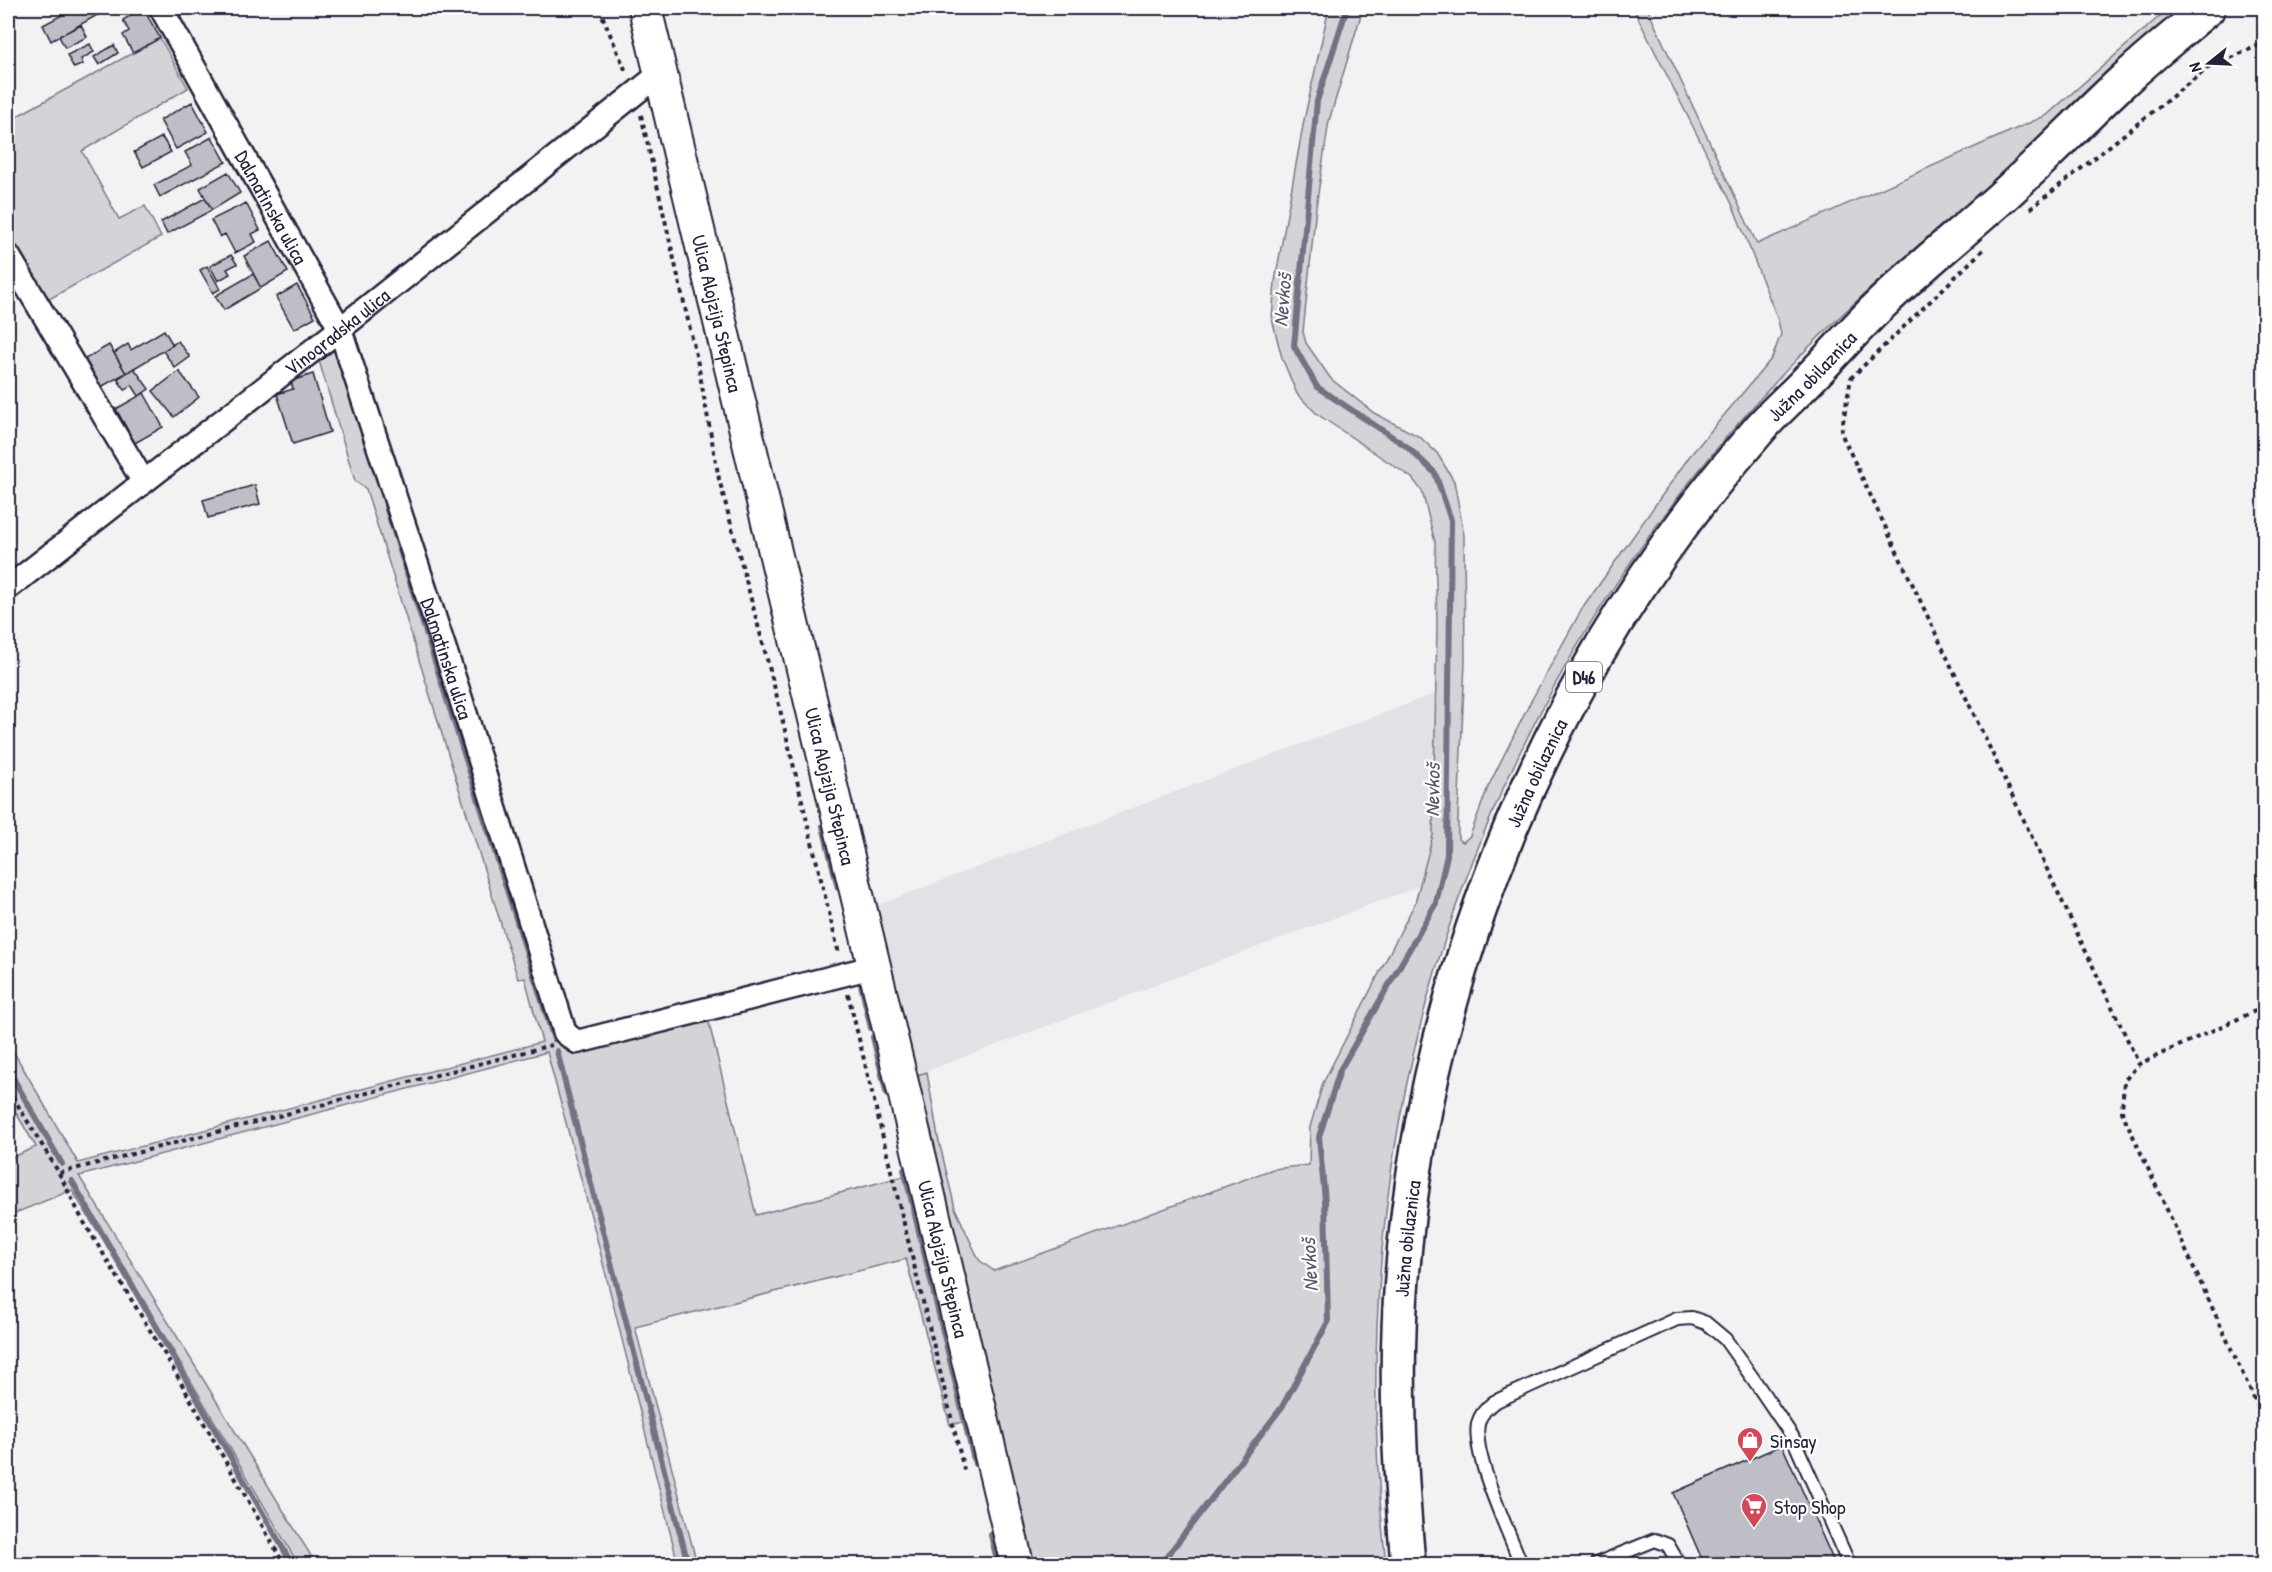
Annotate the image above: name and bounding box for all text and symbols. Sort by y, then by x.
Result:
north arrow [2179,33,2239,93]
text: N [2183,60,2207,75]
street label: Dalmatinska ulica [229,145,315,269]
street label: Ulica Alojzija Stepinca [686,232,750,395]
water label: Nevkoš [1265,269,1299,328]
street label: Vinogradska ulica [278,281,395,381]
street label: Južna obilaznica [1761,324,1862,427]
street label: Dalmatinska ulica [415,594,480,723]
road number: D46 [1566,662,1602,692]
street label: Ulica Alojzija Stepinca [799,705,863,868]
street label: Južna obilaznica [1499,714,1573,831]
water label: Nevkoš [1417,760,1447,817]
street label: Ulica Alojzija Stepinca [912,1177,976,1340]
street label: Južna obilaznica [1387,1178,1426,1298]
water label: Nevkoš [1293,1235,1325,1292]
shop icon: Sinsay [1735,1425,1765,1463]
place label: Sinsay [1770,1427,1817,1454]
supermarket icon: Stop Shop [1739,1491,1769,1529]
place label: Stop Shop [1774,1493,1846,1520]

